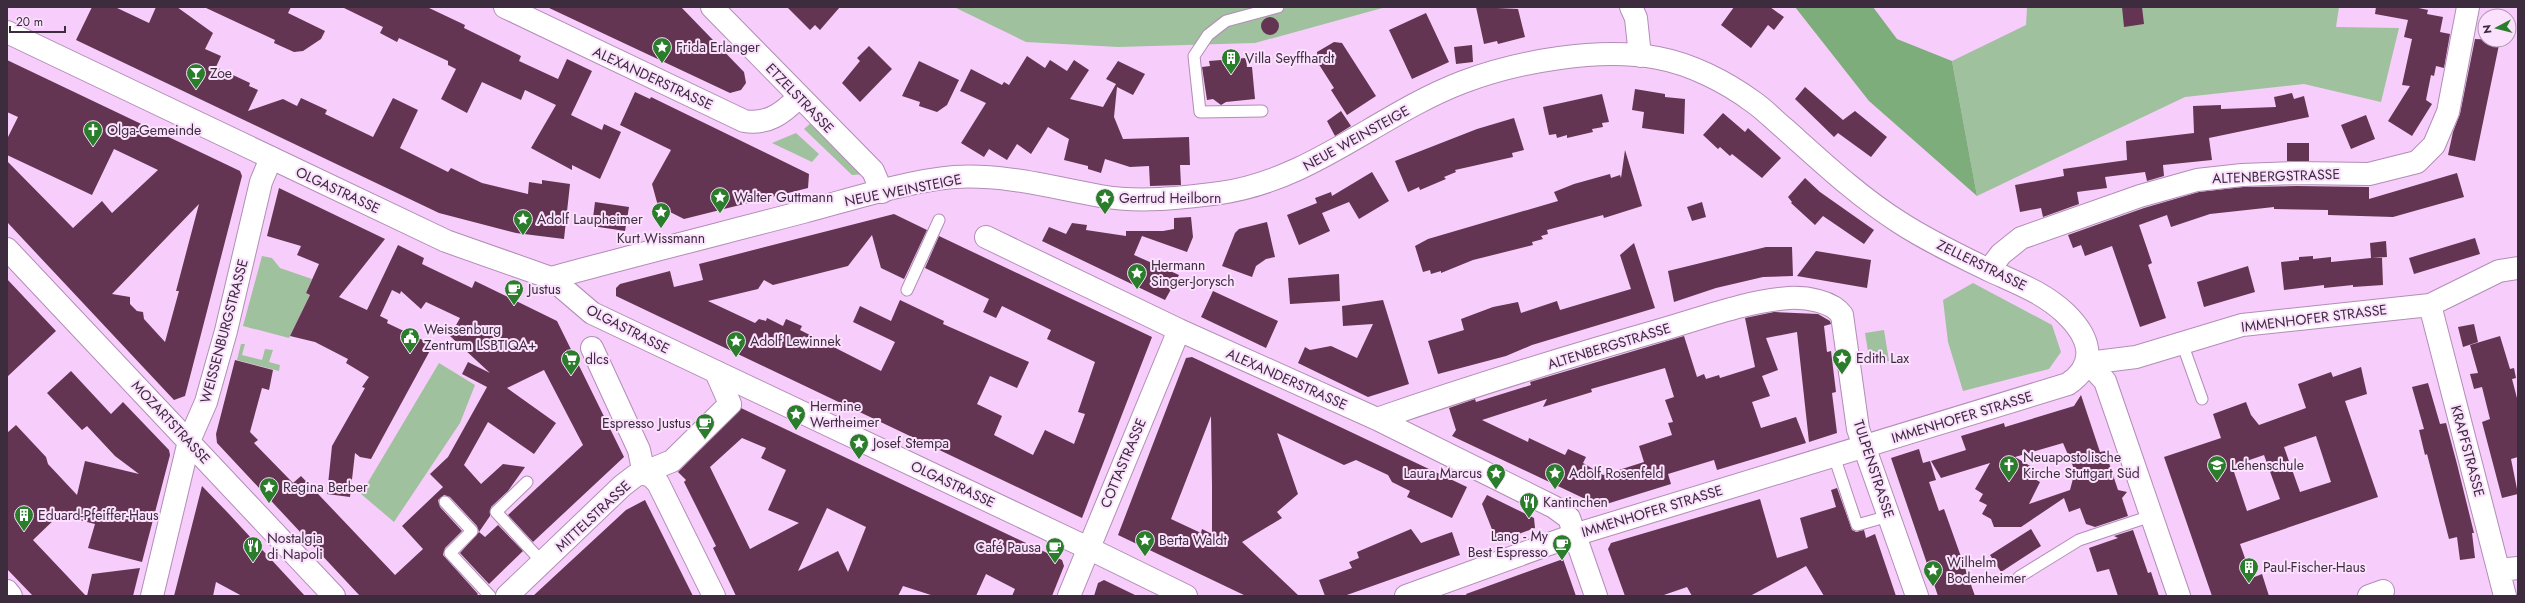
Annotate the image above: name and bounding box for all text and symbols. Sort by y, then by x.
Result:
scale bar [10,8,65,34]
north arrow [2477,8,2517,48]
text: 20 m [16,13,43,31]
text: N [2479,24,2496,35]
place icon: Frida Erlanger [651,36,673,64]
place label: Frida Erlanger [676,37,760,57]
street label: ALEXANDERSTRASSE [590,41,716,115]
building icon: Villa Seyffhardt [1220,47,1242,75]
place label: Villa Seyffhardt [1245,48,1335,68]
street label: ETZELSTRASSE [761,58,839,138]
bar icon: Zoe [185,62,207,90]
place label: Zoe [210,63,232,83]
street label: NEUE WEINSTEIGE [1299,100,1413,176]
church icon: Olga-Gemeinde [82,119,104,147]
place label: Olga-Gemeinde [107,120,201,140]
street label: OLGASTRASSE [293,162,383,218]
street label: ALTENBERGSTRASSE [2212,164,2340,188]
street label: NEUE WEINSTEIGE [843,169,963,211]
place icon: Walter Guttmann [709,186,731,214]
place label: Walter Guttmann [734,187,833,207]
place icon: Gertrud Heilborn [1094,187,1116,215]
place label: Gertrud Heilborn [1119,188,1221,208]
place icon: Kurt Wissmann [650,201,672,229]
place icon: Adolf Laupheimer [512,208,534,236]
place label: Adolf Laupheimer [537,209,643,229]
place label: Kurt Wissmann [617,228,705,248]
street label: ZELLERSTRASSE [1934,235,2030,295]
place label: Hermann Singer-Jorysch [1151,255,1235,291]
street label: WEISSENBURGSTRASSE [195,257,253,405]
place icon: Hermann Singer-Jorysch [1126,262,1148,290]
cafe icon: Justus [503,278,525,306]
place label: Justus [526,279,561,299]
street label: OLGASTRASSE [583,299,673,359]
street label: IMMENHOFER STRASSE [2240,299,2388,337]
street label: ALTENBERGSTRASSE [1545,318,1673,374]
place label: Weissenburg Zentrum LSBTIQA+ [424,319,537,355]
public building icon: Weissenburg Zentrum LSBTIQA+ [399,326,421,354]
place icon: Adolf Lewinnek [725,330,747,358]
place label: Adolf Lewinnek [750,331,842,351]
street label: ALEXANDERSTRASSE [1223,343,1351,415]
place icon: Edith Lax [1831,347,1853,375]
supermarket icon: dlcs [560,348,582,376]
place label: Edith Lax [1856,348,1909,368]
place label: dlcs [585,349,609,369]
street label: MOZARTSTRASSE [127,376,215,468]
street label: IMMENHOFER STRASSE [1889,386,2035,448]
place label: Hermine Wertheimer [810,396,879,432]
place icon: Hermine Wertheimer [785,403,807,431]
street label: KRAPFSTRASSE [2446,403,2490,499]
cafe icon: Espresso Justus [694,412,716,440]
place label: Espresso Justus [602,413,691,433]
street label: COTTASTRASSE [1095,415,1151,511]
street label: TULPENSTRASSE [1849,417,1899,521]
place icon: Josef Stempa [848,432,870,460]
place label: Josef Stempa [871,433,949,453]
place label: Neuapostolische Kirche Stuttgart Süd [2023,447,2140,483]
church icon: Neuapostolische Kirche Stuttgart Süd [1998,454,2020,482]
school or university icon: Lehenschule [2206,454,2228,482]
place label: Lehenschule [2231,455,2304,475]
street label: OLGASTRASSE [908,456,998,512]
place icon: Laura Marcus [1485,462,1507,490]
place icon: Adolf Rosenfeld [1544,462,1566,490]
place label: Laura Marcus [1404,463,1482,483]
place label: Adolf Rosenfeld [1569,463,1663,483]
place icon: Regina Berber [258,476,280,504]
street label: MITTELSTRASSE [551,476,635,556]
place label: Regina Berber [283,477,368,497]
street label: IMMENHOFER STRASSE [1579,480,1725,542]
restaurant icon: Kantinchen [1518,491,1540,519]
place label: Kantinchen [1543,492,1608,512]
building icon: Eduard-Pfeiffer-Haus [13,504,35,532]
place label: Eduard-Pfeiffer-Haus [38,505,159,525]
place label: Lang - My Best Espresso [1468,526,1549,562]
place label: Nostalgia di Napoli [267,528,323,564]
place icon: Berta Waldt [1134,529,1156,557]
place label: Berta Waldt [1159,530,1228,550]
cafe icon: Lang - My Best Espresso [1551,533,1573,561]
restaurant icon: Nostalgia di Napoli [242,535,264,563]
cafe icon: Café Pausa [1044,536,1066,564]
place label: Café Pausa [976,537,1041,557]
place label: Wilhelm Bodenheimer [1947,552,2026,588]
building icon: Paul-Fischer-Haus [2238,556,2260,584]
place label: Paul-Fischer-Haus [2263,557,2366,577]
place icon: Wilhelm Bodenheimer [1922,559,1944,587]

